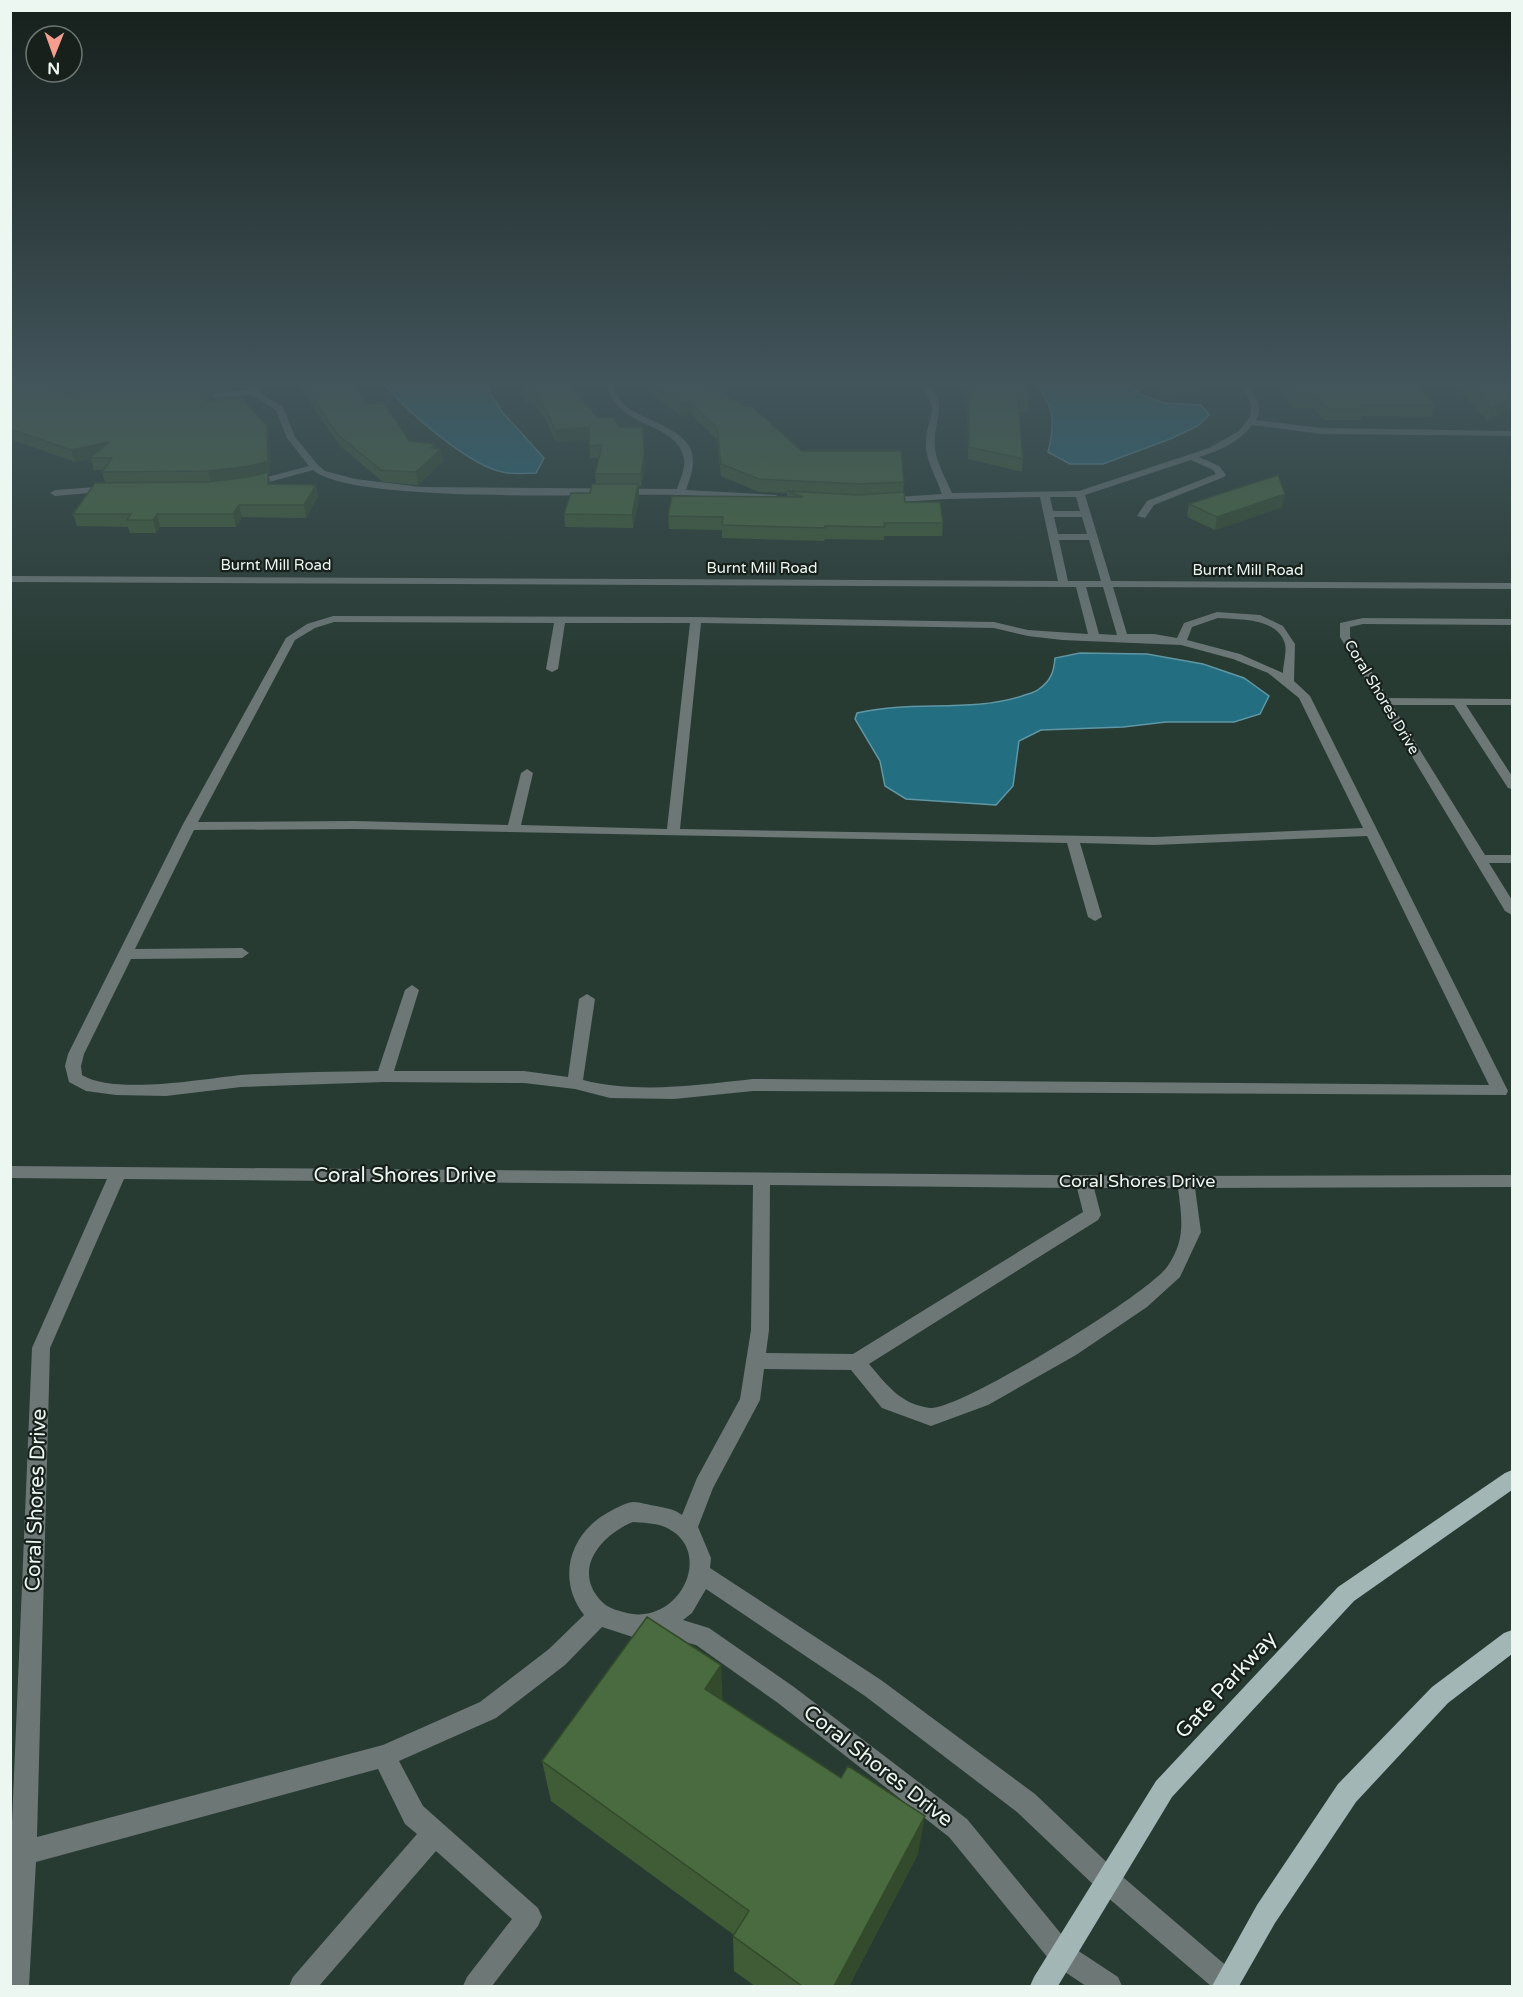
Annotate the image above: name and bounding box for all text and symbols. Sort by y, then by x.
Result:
north arrow [24,24,84,84]
text: N [47,58,60,78]
street label: Burnt Mill Road [221,556,331,574]
street label: Burnt Mill Road [707,559,817,577]
street label: Burnt Mill Road [1193,561,1303,579]
street label: Coral Shores Drive [1341,636,1423,758]
street label: Coral Shores Drive [314,1163,496,1188]
street label: Coral Shores Drive [1059,1170,1215,1192]
street label: Coral Shores Drive [20,1408,52,1592]
street label: Gate Parkway [1170,1626,1282,1744]
street label: Coral Shores Drive [798,1700,958,1832]

